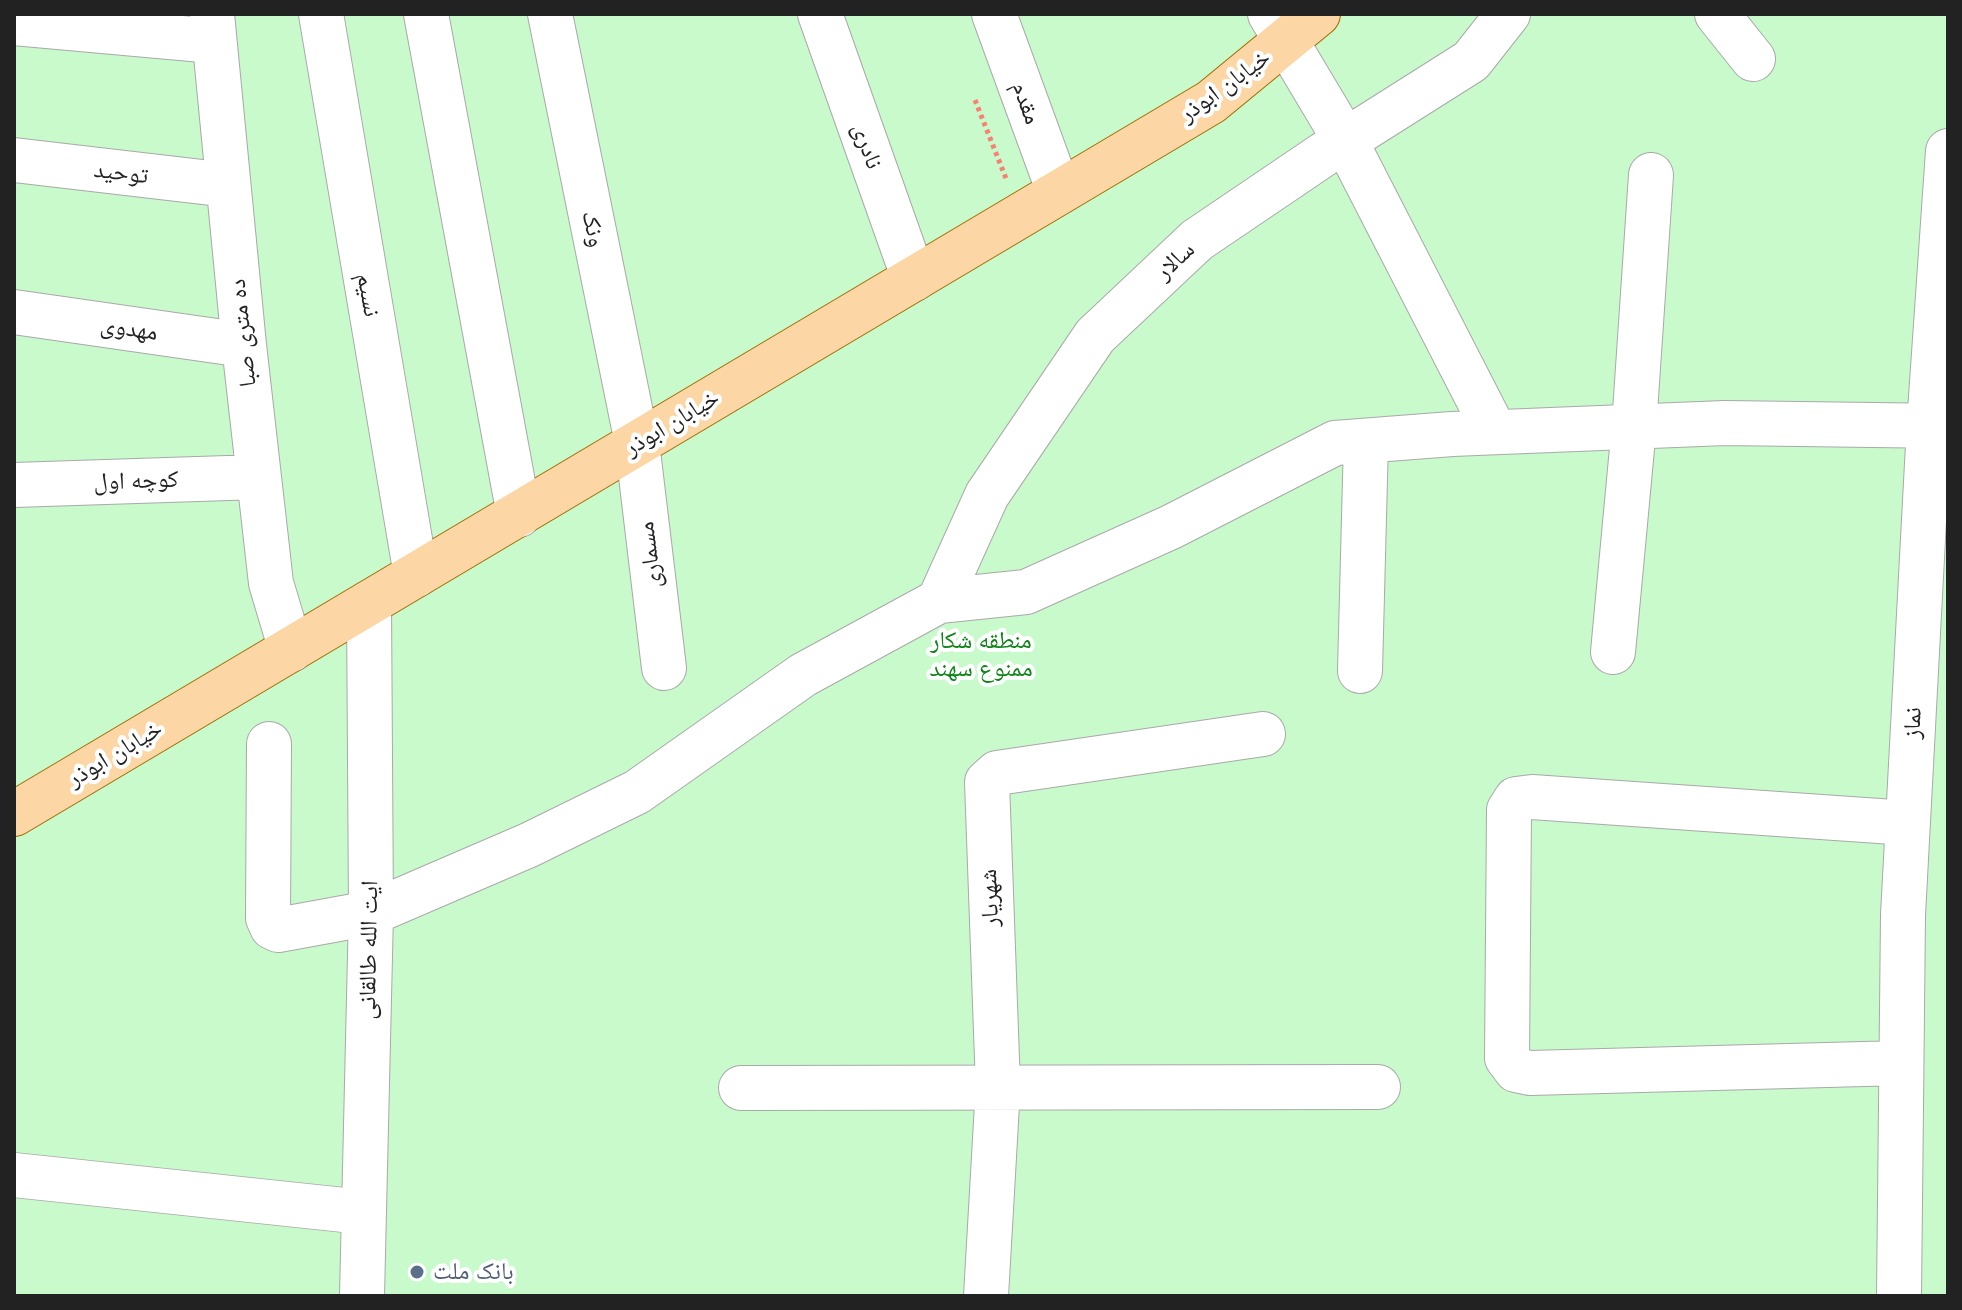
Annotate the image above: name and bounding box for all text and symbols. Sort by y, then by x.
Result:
street label: خیابان ابوذر [1174,43,1276,129]
street label: مقدم [1005,78,1047,128]
street label: نادری [845,119,889,173]
street label: توحید [92,155,150,191]
street label: ونک [575,208,611,250]
street label: سالار [1149,236,1201,286]
street label: نسیم [350,271,386,319]
street label: ده متری صبا [223,278,263,388]
street label: مهدوی [99,311,159,347]
street label: خیابان ابوذر [619,383,725,463]
street label: کوچه اول [93,465,179,497]
street label: مسماری [632,520,668,590]
park label: منطقه شکار ممنوع سهند [929,627,1033,683]
street label: نماز [1898,706,1928,740]
street label: خیابان ابوذر [62,714,168,794]
street label: شهریار [975,868,1005,928]
street label: ایت الله طالقانی [353,880,385,1020]
place label: بانک ملت [433,1258,514,1286]
marker: بانک ملت [408,1263,426,1281]

